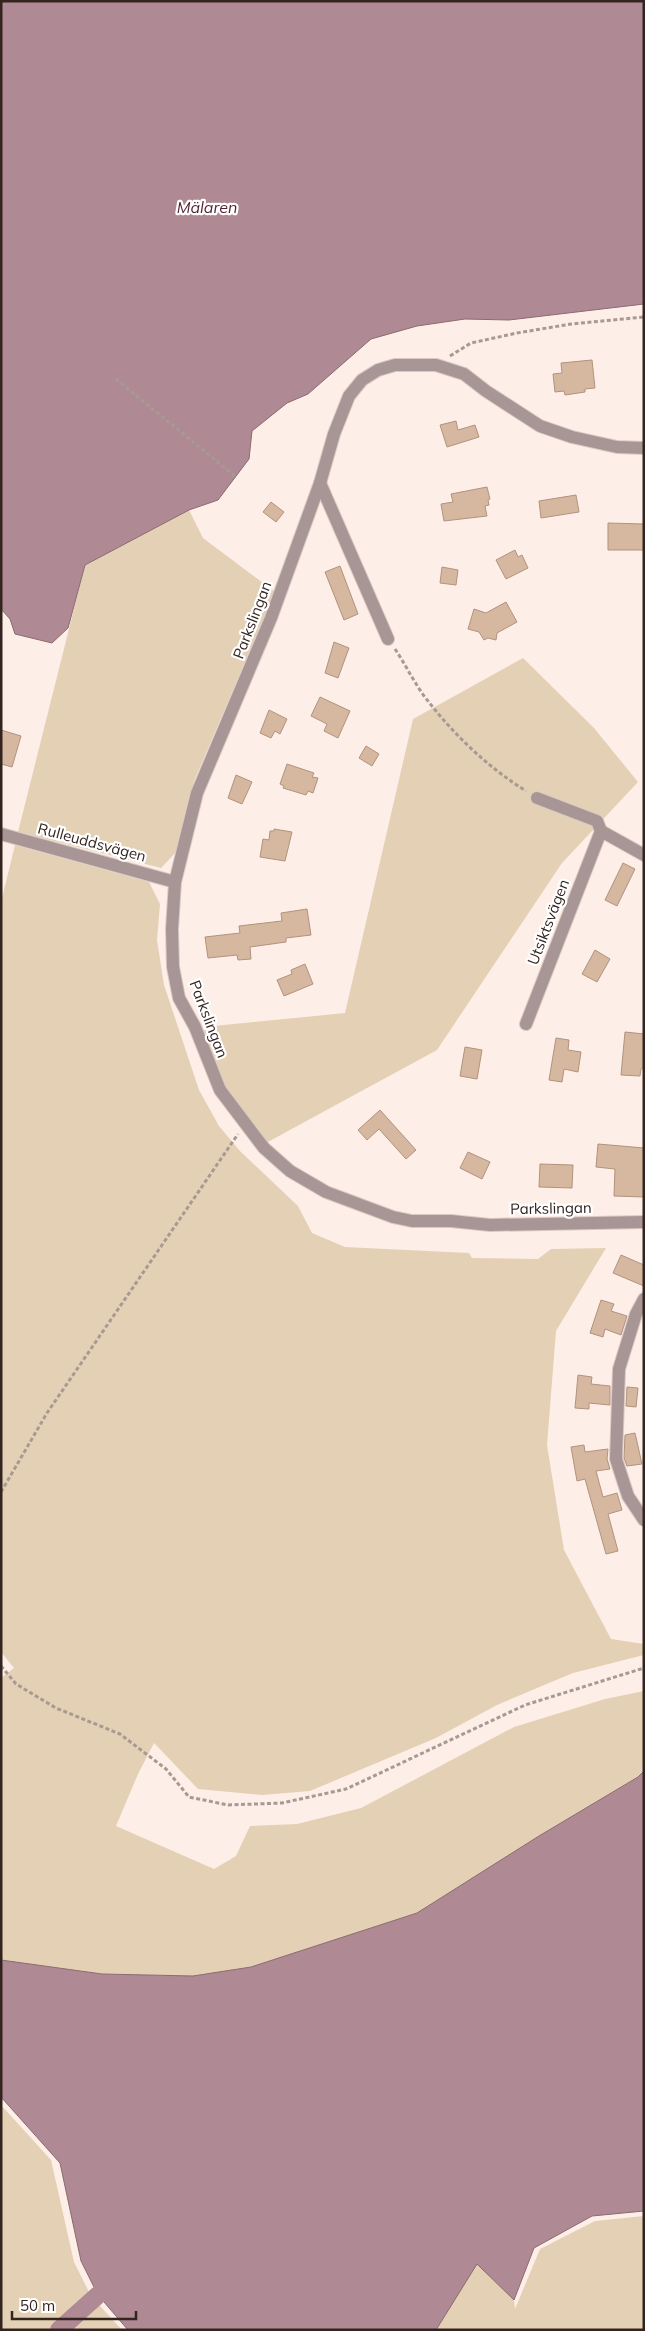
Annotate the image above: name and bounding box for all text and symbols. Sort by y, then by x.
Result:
water label: Mälaren [177,197,237,217]
street label: Parkslingan [228,578,276,662]
street label: Rulleuddsvägen [36,818,148,866]
street label: Utsiktsvägen [523,876,573,968]
street label: Parkslingan [185,977,233,1061]
street label: Parkslingan [510,1198,592,1218]
scale bar [12,2288,136,2320]
text: 50 m [20,2296,55,2315]

